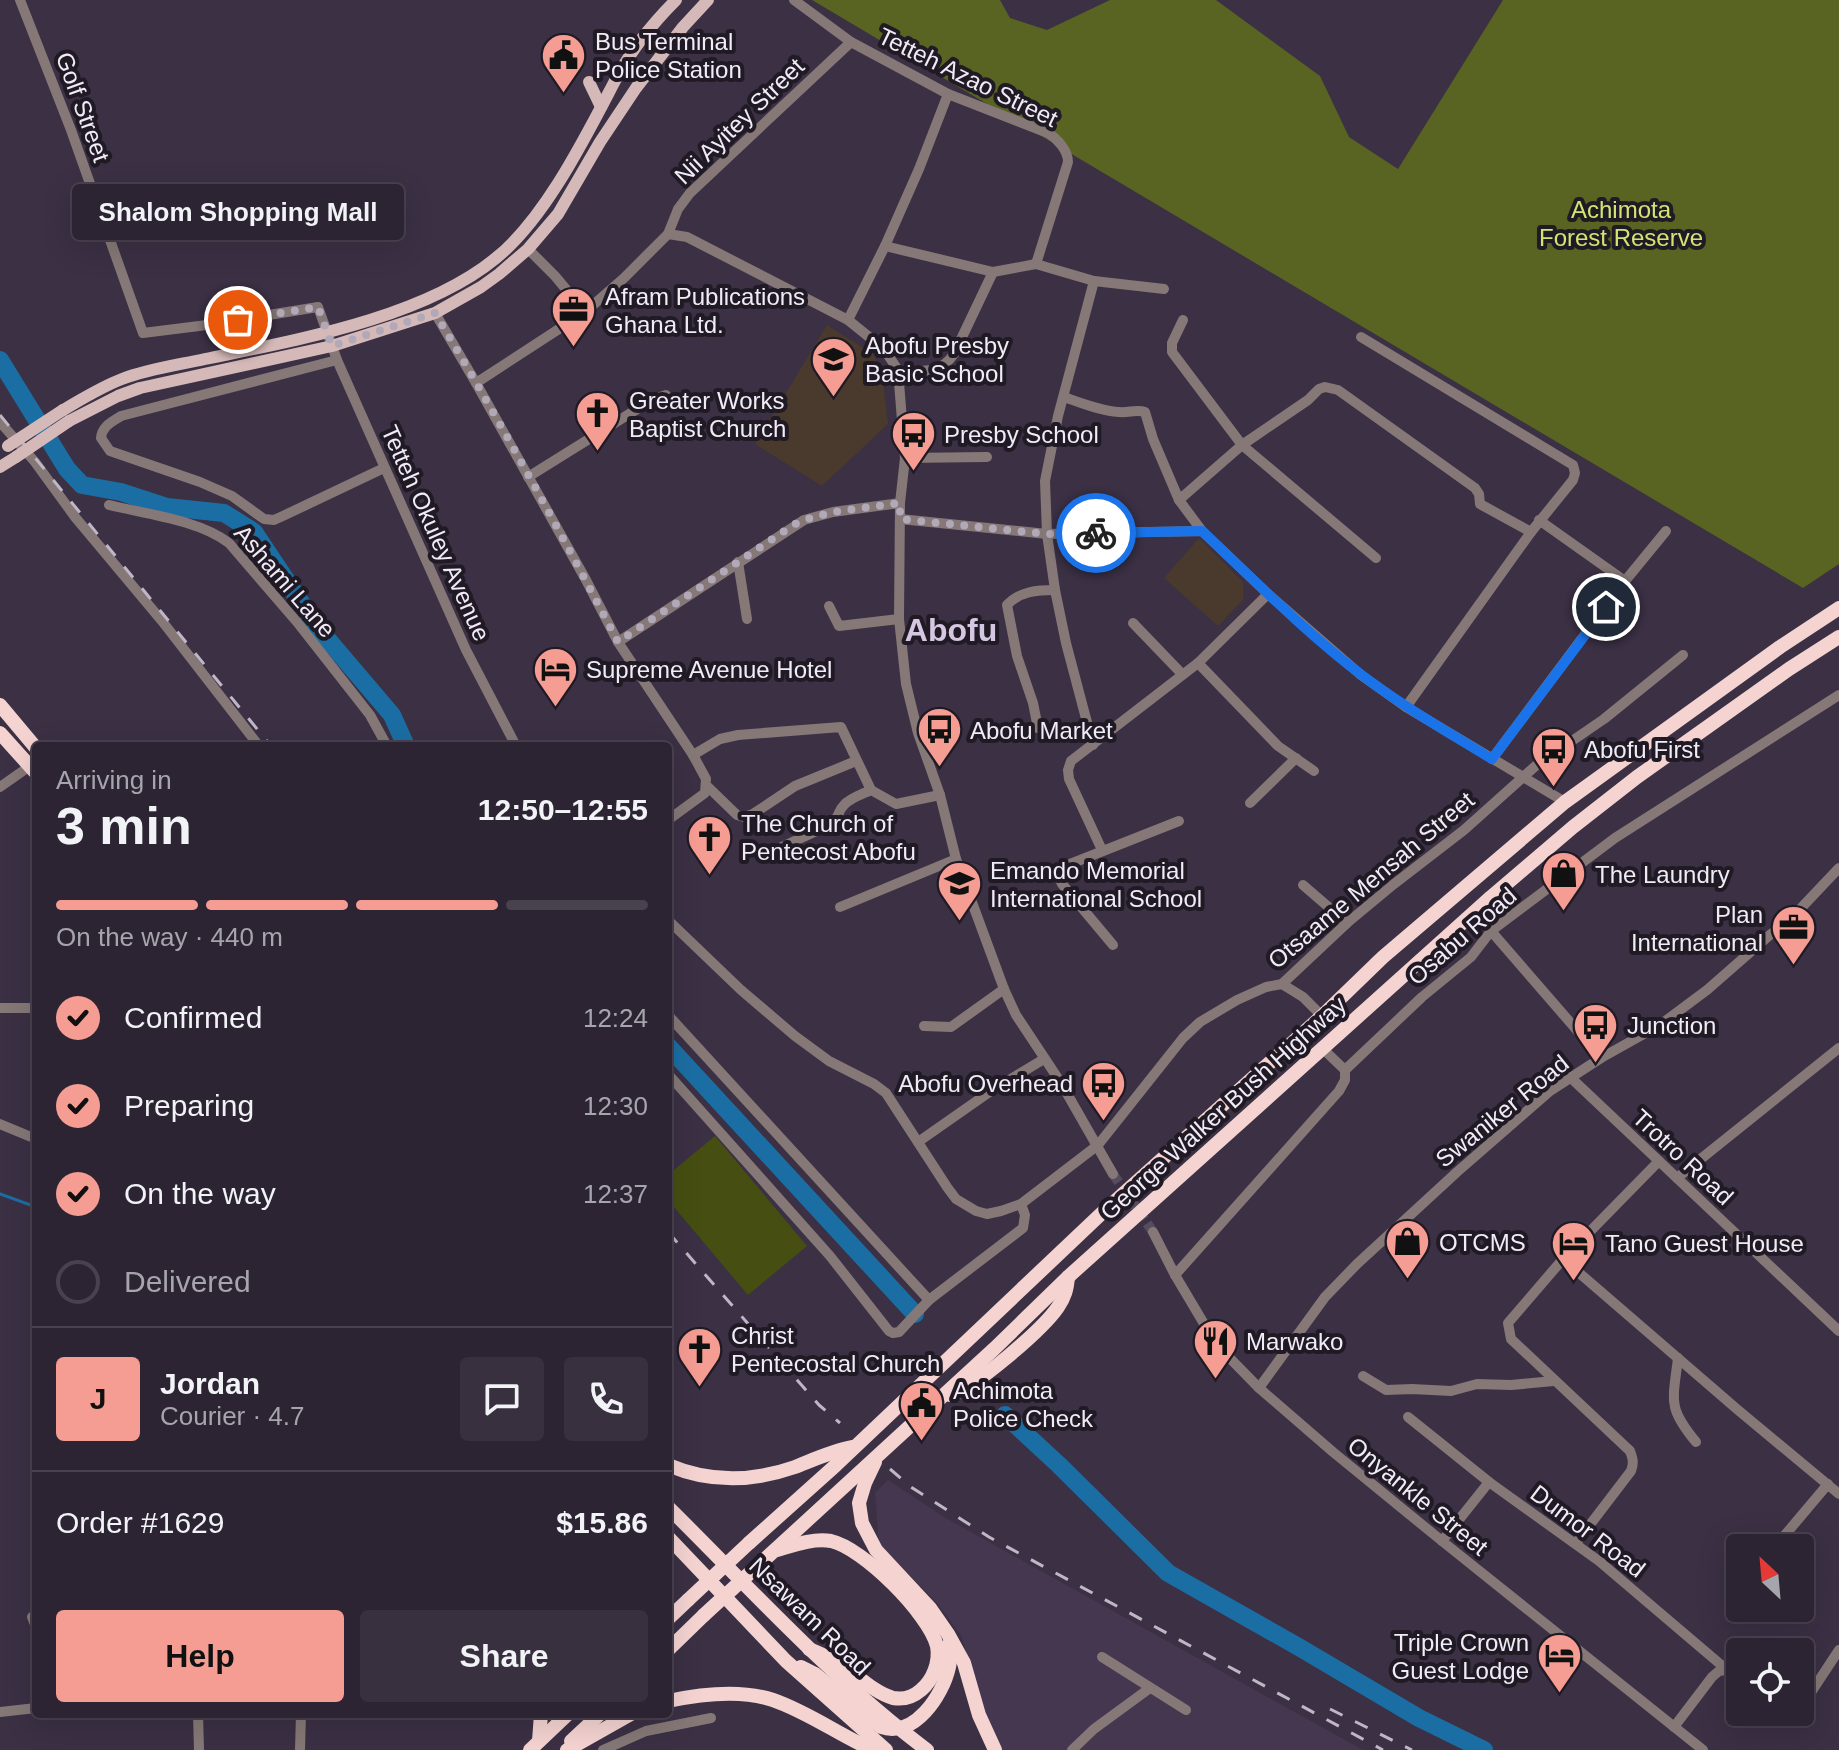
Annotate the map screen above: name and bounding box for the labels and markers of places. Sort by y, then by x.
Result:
place label: Bus Terminal Police Station [595,28,742,83]
public building icon: Bus Terminal Police Station [540,31,588,94]
callout: Shalom Shopping Mall [72,184,404,240]
place label: Afram Publications Ghana Ltd. [605,283,805,338]
pin [204,286,272,354]
office icon: Afram Publications Ghana Ltd. [550,286,598,349]
place label: Abofu Presby Basic School [865,332,1009,387]
school or university icon: Abofu Presby Basic School [810,335,858,398]
place label: Greater Works Baptist Church [629,387,786,442]
church icon: Greater Works Baptist Church [574,390,622,453]
bus stop icon: Presby School [889,410,937,473]
place label: Presby School [944,421,1099,448]
pin [1572,573,1640,641]
hotel icon: Supreme Avenue Hotel [531,645,579,708]
place label: Supreme Avenue Hotel [586,656,832,683]
bus stop icon: Abofu Market [915,706,963,769]
place label: Abofu Market [970,717,1113,744]
bus stop icon: Abofu First [1529,725,1577,788]
place label: Abofu First [1584,736,1700,763]
place label: The Church of Pentecost Abofu [741,810,916,865]
church icon: The Church of Pentecost Abofu [686,813,734,876]
shop icon: The Laundry [1540,850,1588,913]
place label: Emando Memorial International School [990,857,1202,912]
school or university icon: Emando Memorial International School [935,860,983,923]
place label: The Laundry [1595,861,1730,888]
place label: Plan International [1631,901,1763,956]
office icon: Plan International [1770,904,1818,967]
bus stop icon: Junction [1572,1001,1620,1064]
place label: Junction [1627,1012,1716,1039]
bus stop icon: Abofu Overhead [1080,1059,1128,1122]
place label: Abofu Overhead [898,1070,1073,1097]
shop icon: OTCMS [1384,1218,1432,1281]
hotel icon: Tano Guest House [1550,1219,1598,1282]
place label: OTCMS [1439,1229,1526,1256]
place label: Tano Guest House [1605,1230,1804,1257]
restaurant icon: Marwako [1191,1317,1239,1380]
place label: Christ Pentecostal Church [731,1322,940,1377]
church icon: Christ Pentecostal Church [676,1325,724,1388]
place label: Marwako [1246,1328,1343,1355]
place label: Achimota Police Check [953,1377,1094,1432]
public building icon: Achimota Police Check [898,1380,946,1443]
place label: Triple Crown Guest Lodge [1392,1629,1529,1684]
hotel icon: Triple Crown Guest Lodge [1536,1632,1584,1695]

